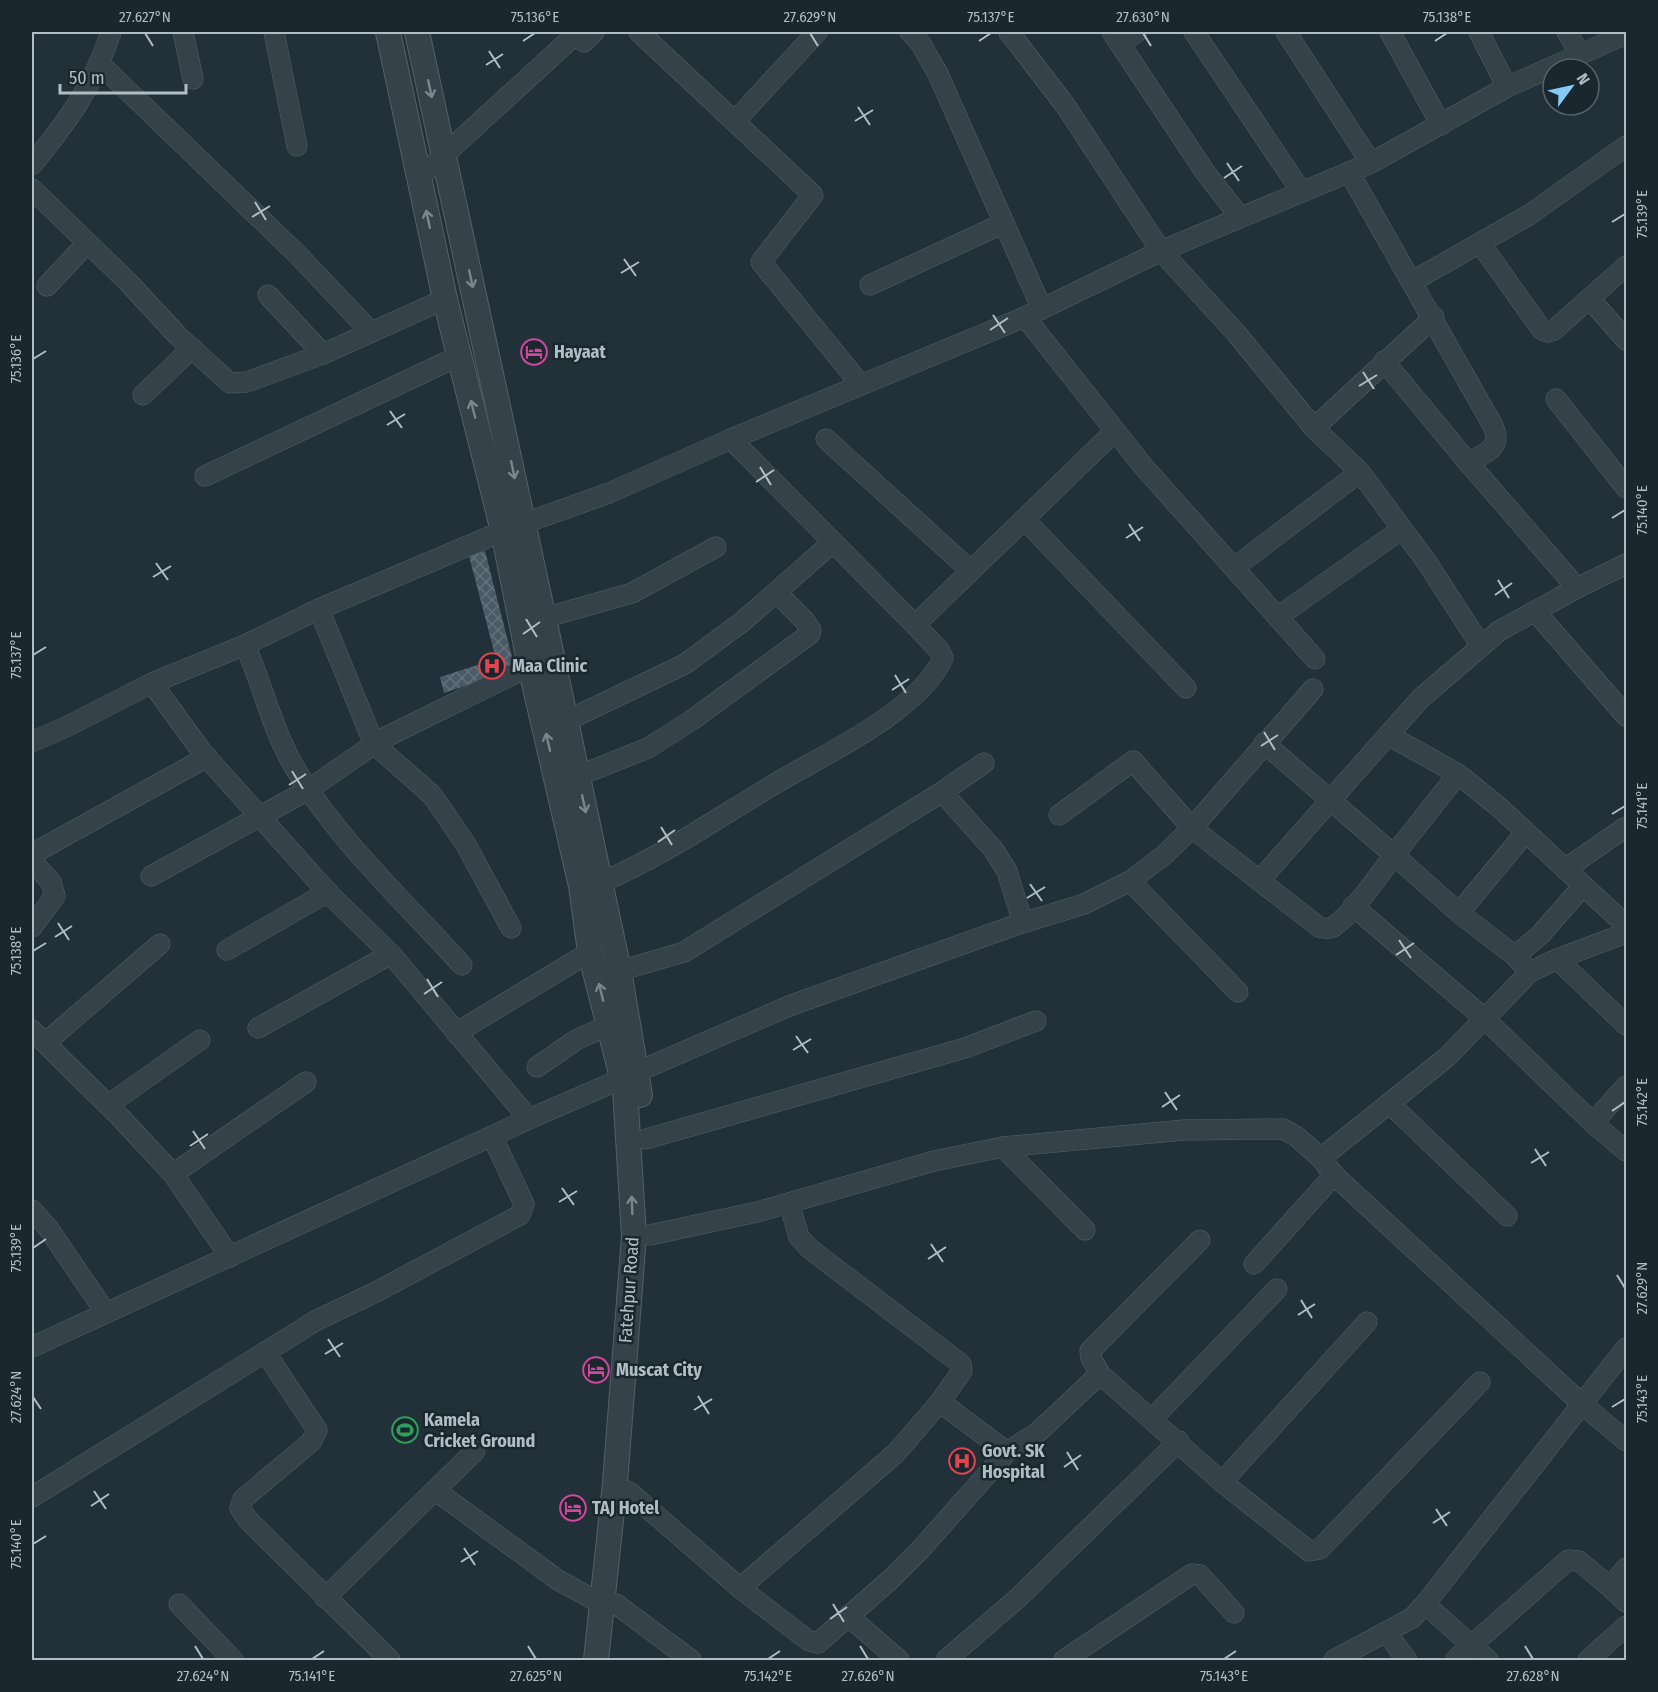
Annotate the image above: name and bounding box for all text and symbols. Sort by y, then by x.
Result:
text: 27.627°N [119,8,171,26]
text: 75.136°E [511,8,559,26]
text: 27.629°N [784,8,836,26]
text: 75.137°E [967,8,1015,26]
text: 27.630°N [1116,8,1170,26]
text: 75.138°E [1423,8,1471,26]
scale bar [60,57,186,95]
north arrow [1541,57,1601,117]
text: 50 m [69,67,105,89]
text: N [1573,70,1594,88]
one-way arrow [424,79,436,98]
text: 75.139°E [1633,190,1651,238]
one-way arrow [422,210,433,229]
one-way arrow [466,269,477,288]
text: 75.136°E [7,335,25,383]
hotel icon: Hayaat [519,337,549,367]
place label: Hayaat [554,341,607,363]
one-way arrow [467,399,479,418]
one-way arrow [508,459,519,479]
text: 75.140°E [1633,485,1651,535]
text: 75.137°E [7,631,25,679]
hospital icon: Maa Clinic [477,651,507,681]
place label: Maa Clinic [512,655,587,677]
one-way arrow [541,733,553,752]
text: 75.141°E [1633,783,1651,829]
one-way arrow [579,794,590,813]
text: 75.138°E [7,927,25,975]
one-way arrow [594,983,606,1002]
text: 75.142°E [1633,1078,1651,1126]
one-way arrow [627,1195,638,1215]
text: 75.139°E [7,1224,25,1272]
street label: Fatehpur Road [614,1236,644,1344]
text: 27.629°N [1633,1262,1651,1314]
hotel icon: Muscat City [581,1355,611,1385]
place label: Muscat City [616,1359,702,1381]
text: 27.624°N [7,1371,25,1423]
text: 75.143°E [1633,1375,1651,1423]
place label: Kamela Cricket Ground [424,1409,535,1452]
sports icon: Kamela Cricket Ground [390,1415,420,1445]
place label: Govt. SK Hospital [982,1440,1045,1483]
hospital icon: Govt. SK Hospital [947,1446,977,1476]
hotel icon: TAJ Hotel [558,1493,588,1523]
place label: TAJ Hotel [592,1497,659,1519]
text: 75.140°E [7,1519,25,1569]
text: 27.624°N [177,1667,229,1685]
text: 75.141°E [289,1667,335,1685]
text: 27.625°N [510,1667,562,1685]
text: 75.142°E [744,1667,792,1685]
text: 27.626°N [842,1667,894,1685]
text: 75.143°E [1200,1667,1248,1685]
text: 27.628°N [1506,1667,1560,1685]

